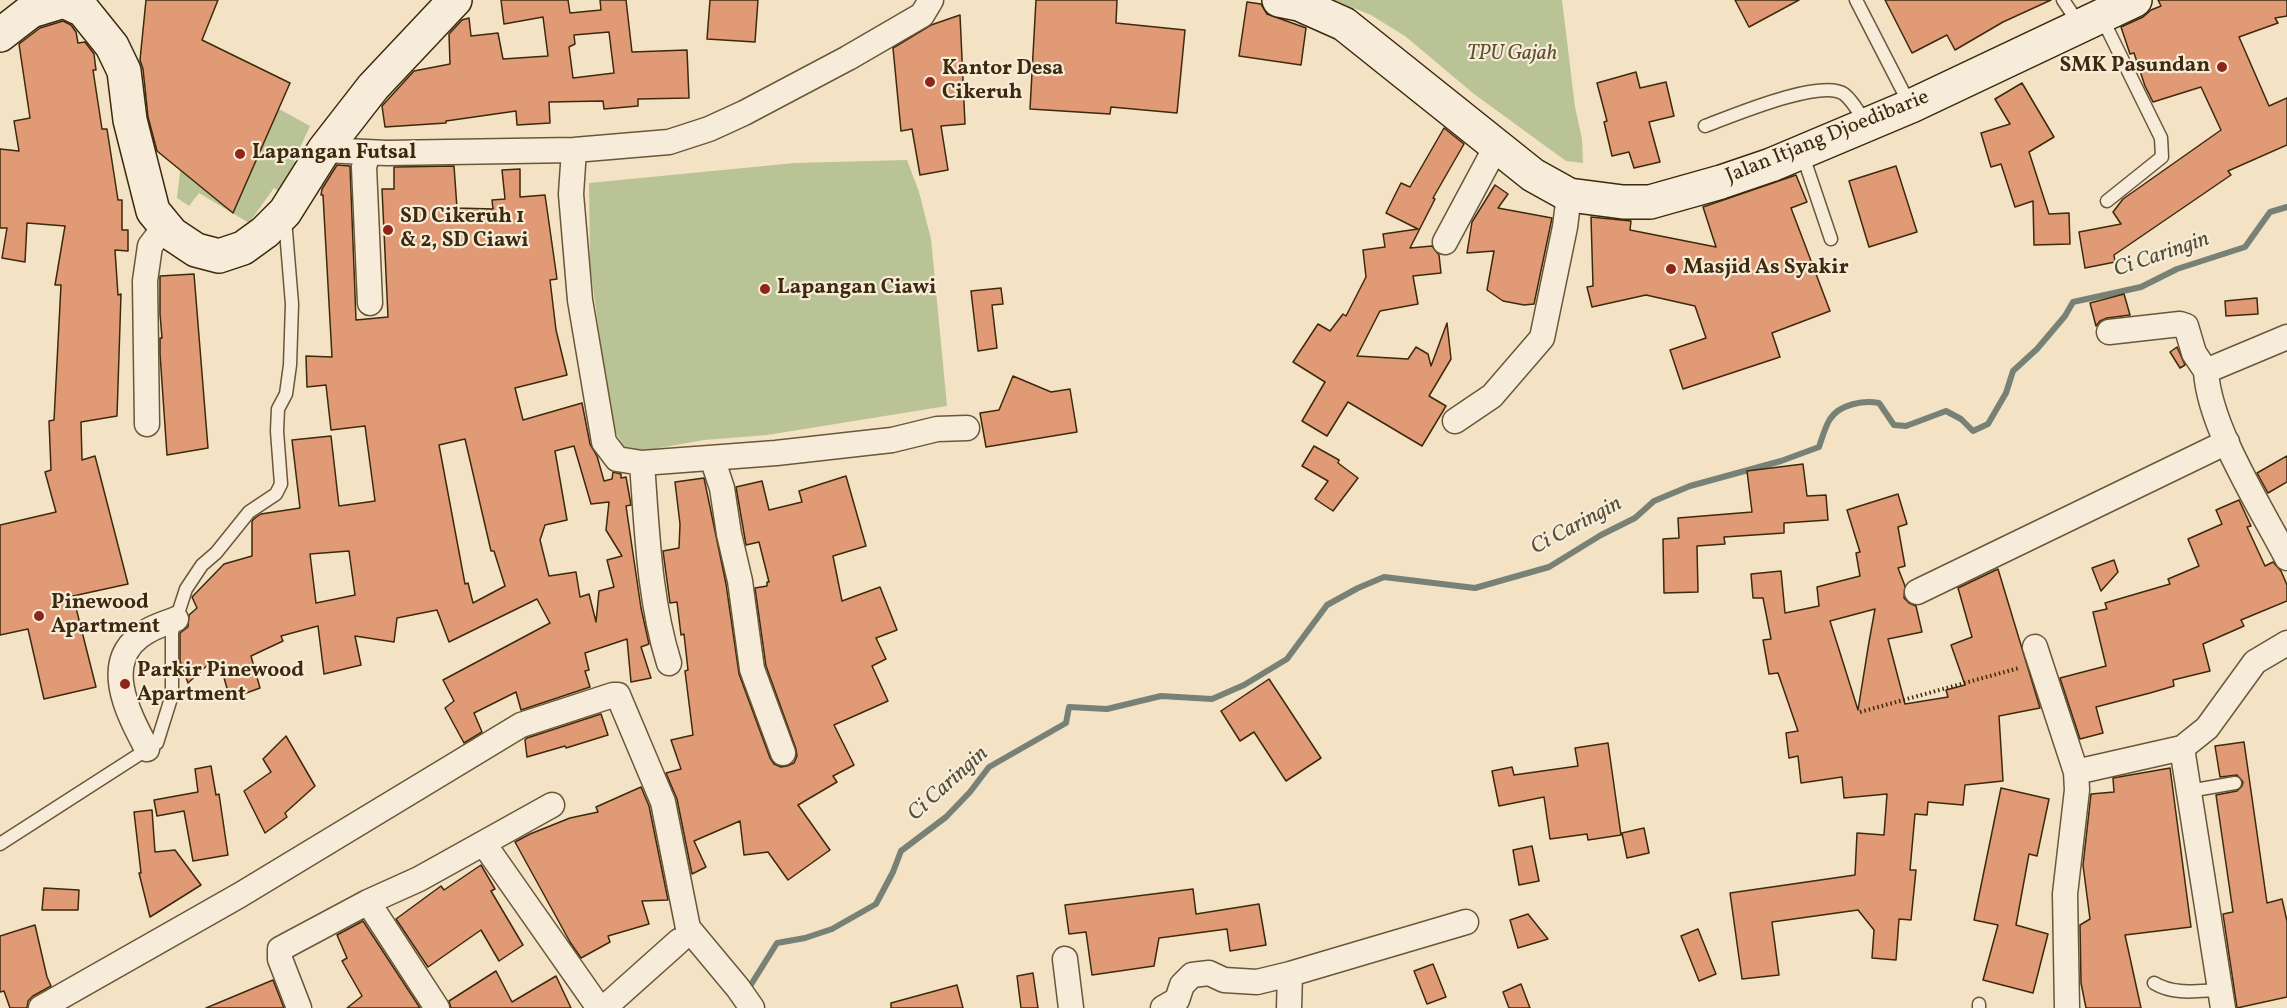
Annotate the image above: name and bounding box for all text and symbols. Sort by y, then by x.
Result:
park label: TPU Gajah [1467,42,1557,68]
place label: SMK Pasundan [2060,54,2210,80]
place label: Kantor Desa Cikeruh [942,57,1064,107]
marker: SMK Pasundan [2215,60,2229,74]
marker: Kantor Desa Cikeruh [923,75,937,89]
street label: Jalan Itjang Djoedibarie [1723,86,1933,190]
place label: Lapangan Futsal [252,141,416,167]
marker: Lapangan Futsal [233,147,247,161]
place label: SD Cikeruh 1 & 2, SD Ciawi [400,205,529,255]
marker: SD Cikeruh 1 & 2, SD Ciawi [381,223,395,237]
water label: Ci Caringin [2111,227,2213,285]
place label: Masjid As Syakir [1683,256,1849,282]
marker: Masjid As Syakir [1664,262,1678,276]
place label: Lapangan Ciawi [777,276,936,302]
marker: Lapangan Ciawi [758,282,772,296]
water label: Ci Caringin [1527,492,1627,562]
place label: Pinewood Apartment [51,591,160,641]
marker: Pinewood Apartment [32,609,46,623]
place label: Parkir Pinewood Apartment [137,659,304,709]
marker: Parkir Pinewood Apartment [118,677,132,691]
water label: Ci Caringin [903,742,995,828]

